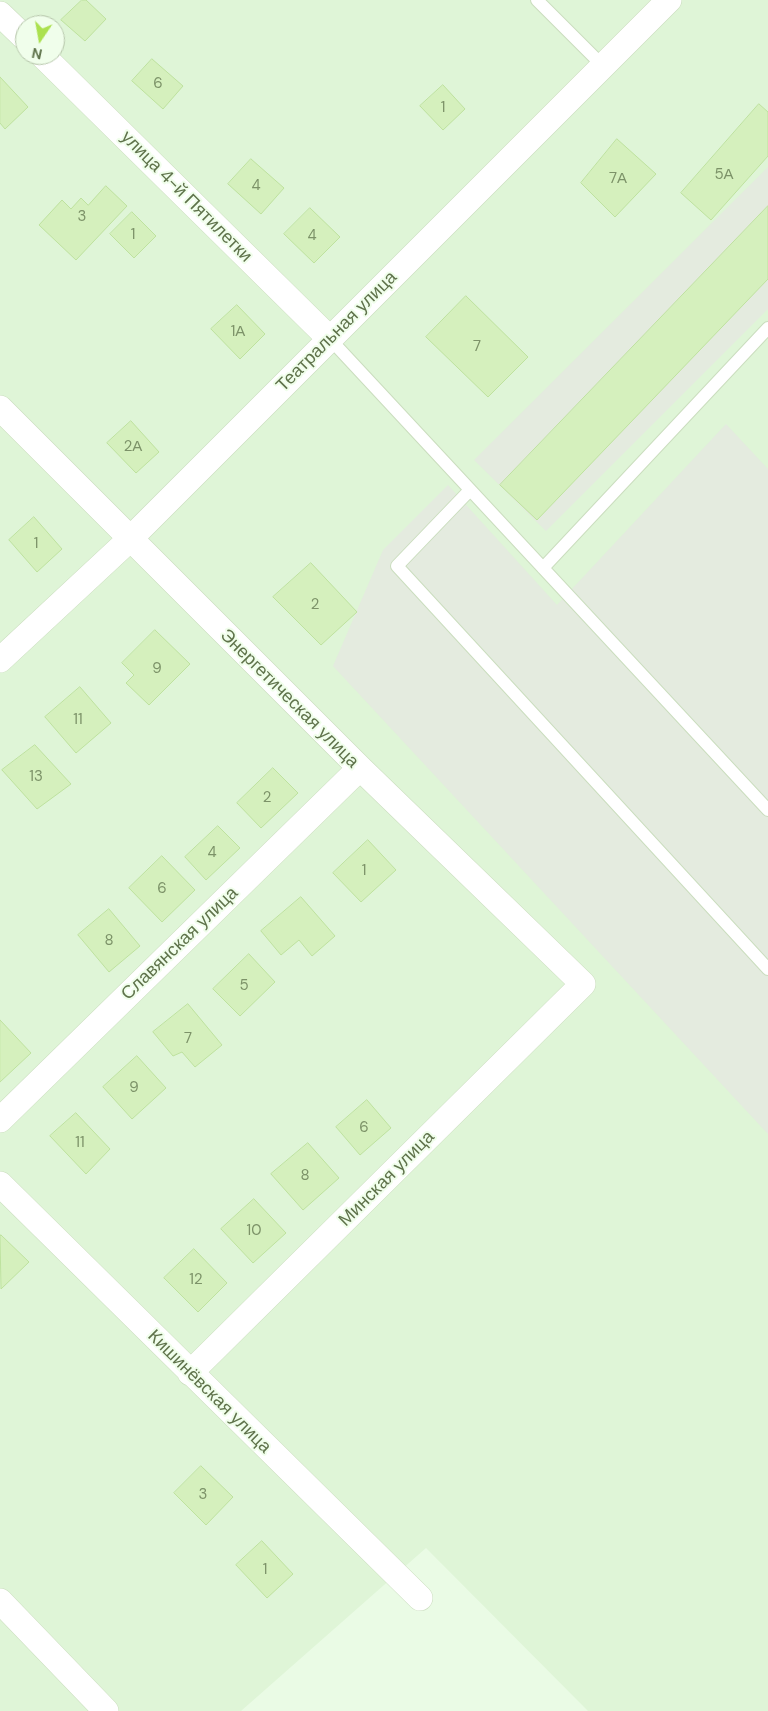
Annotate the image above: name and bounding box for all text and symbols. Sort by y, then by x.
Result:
north arrow [15,15,65,65]
text: N [30,44,44,64]
house number: 6 [153,75,163,93]
house number: 1 [441,99,445,117]
street label: улица 4-й Пятилетки [116,127,256,267]
house number: 5А [714,166,734,184]
house number: 7А [609,170,627,188]
house number: 4 [251,177,261,195]
house number: 3 [78,208,86,226]
house number: 1 [131,226,135,244]
house number: 4 [307,227,317,245]
street label: Театральная улица [272,267,402,397]
house number: 1А [231,323,245,341]
house number: 7 [473,338,481,356]
house number: 2А [124,438,142,456]
house number: 1 [34,535,38,553]
house number: 2 [311,596,319,614]
street label: Энергетическая улица [215,625,363,773]
house number: 9 [152,660,162,678]
house number: 11 [73,711,83,729]
house number: 13 [29,768,43,786]
house number: 2 [263,789,271,807]
house number: 4 [207,844,217,862]
house number: 1 [362,862,366,880]
house number: 6 [157,880,167,898]
street label: Славянская улица [117,883,243,1005]
house number: 8 [104,932,114,950]
house number: 5 [239,977,249,995]
house number: 7 [184,1030,192,1048]
house number: 9 [129,1079,139,1097]
house number: 6 [359,1119,369,1137]
street label: Минская улица [335,1127,439,1231]
house number: 11 [75,1134,85,1152]
house number: 8 [300,1167,310,1185]
house number: 10 [247,1222,261,1240]
house number: 12 [189,1271,203,1289]
street label: Кишинёвская улица [143,1326,275,1458]
house number: 3 [199,1486,207,1504]
house number: 1 [263,1561,267,1579]

